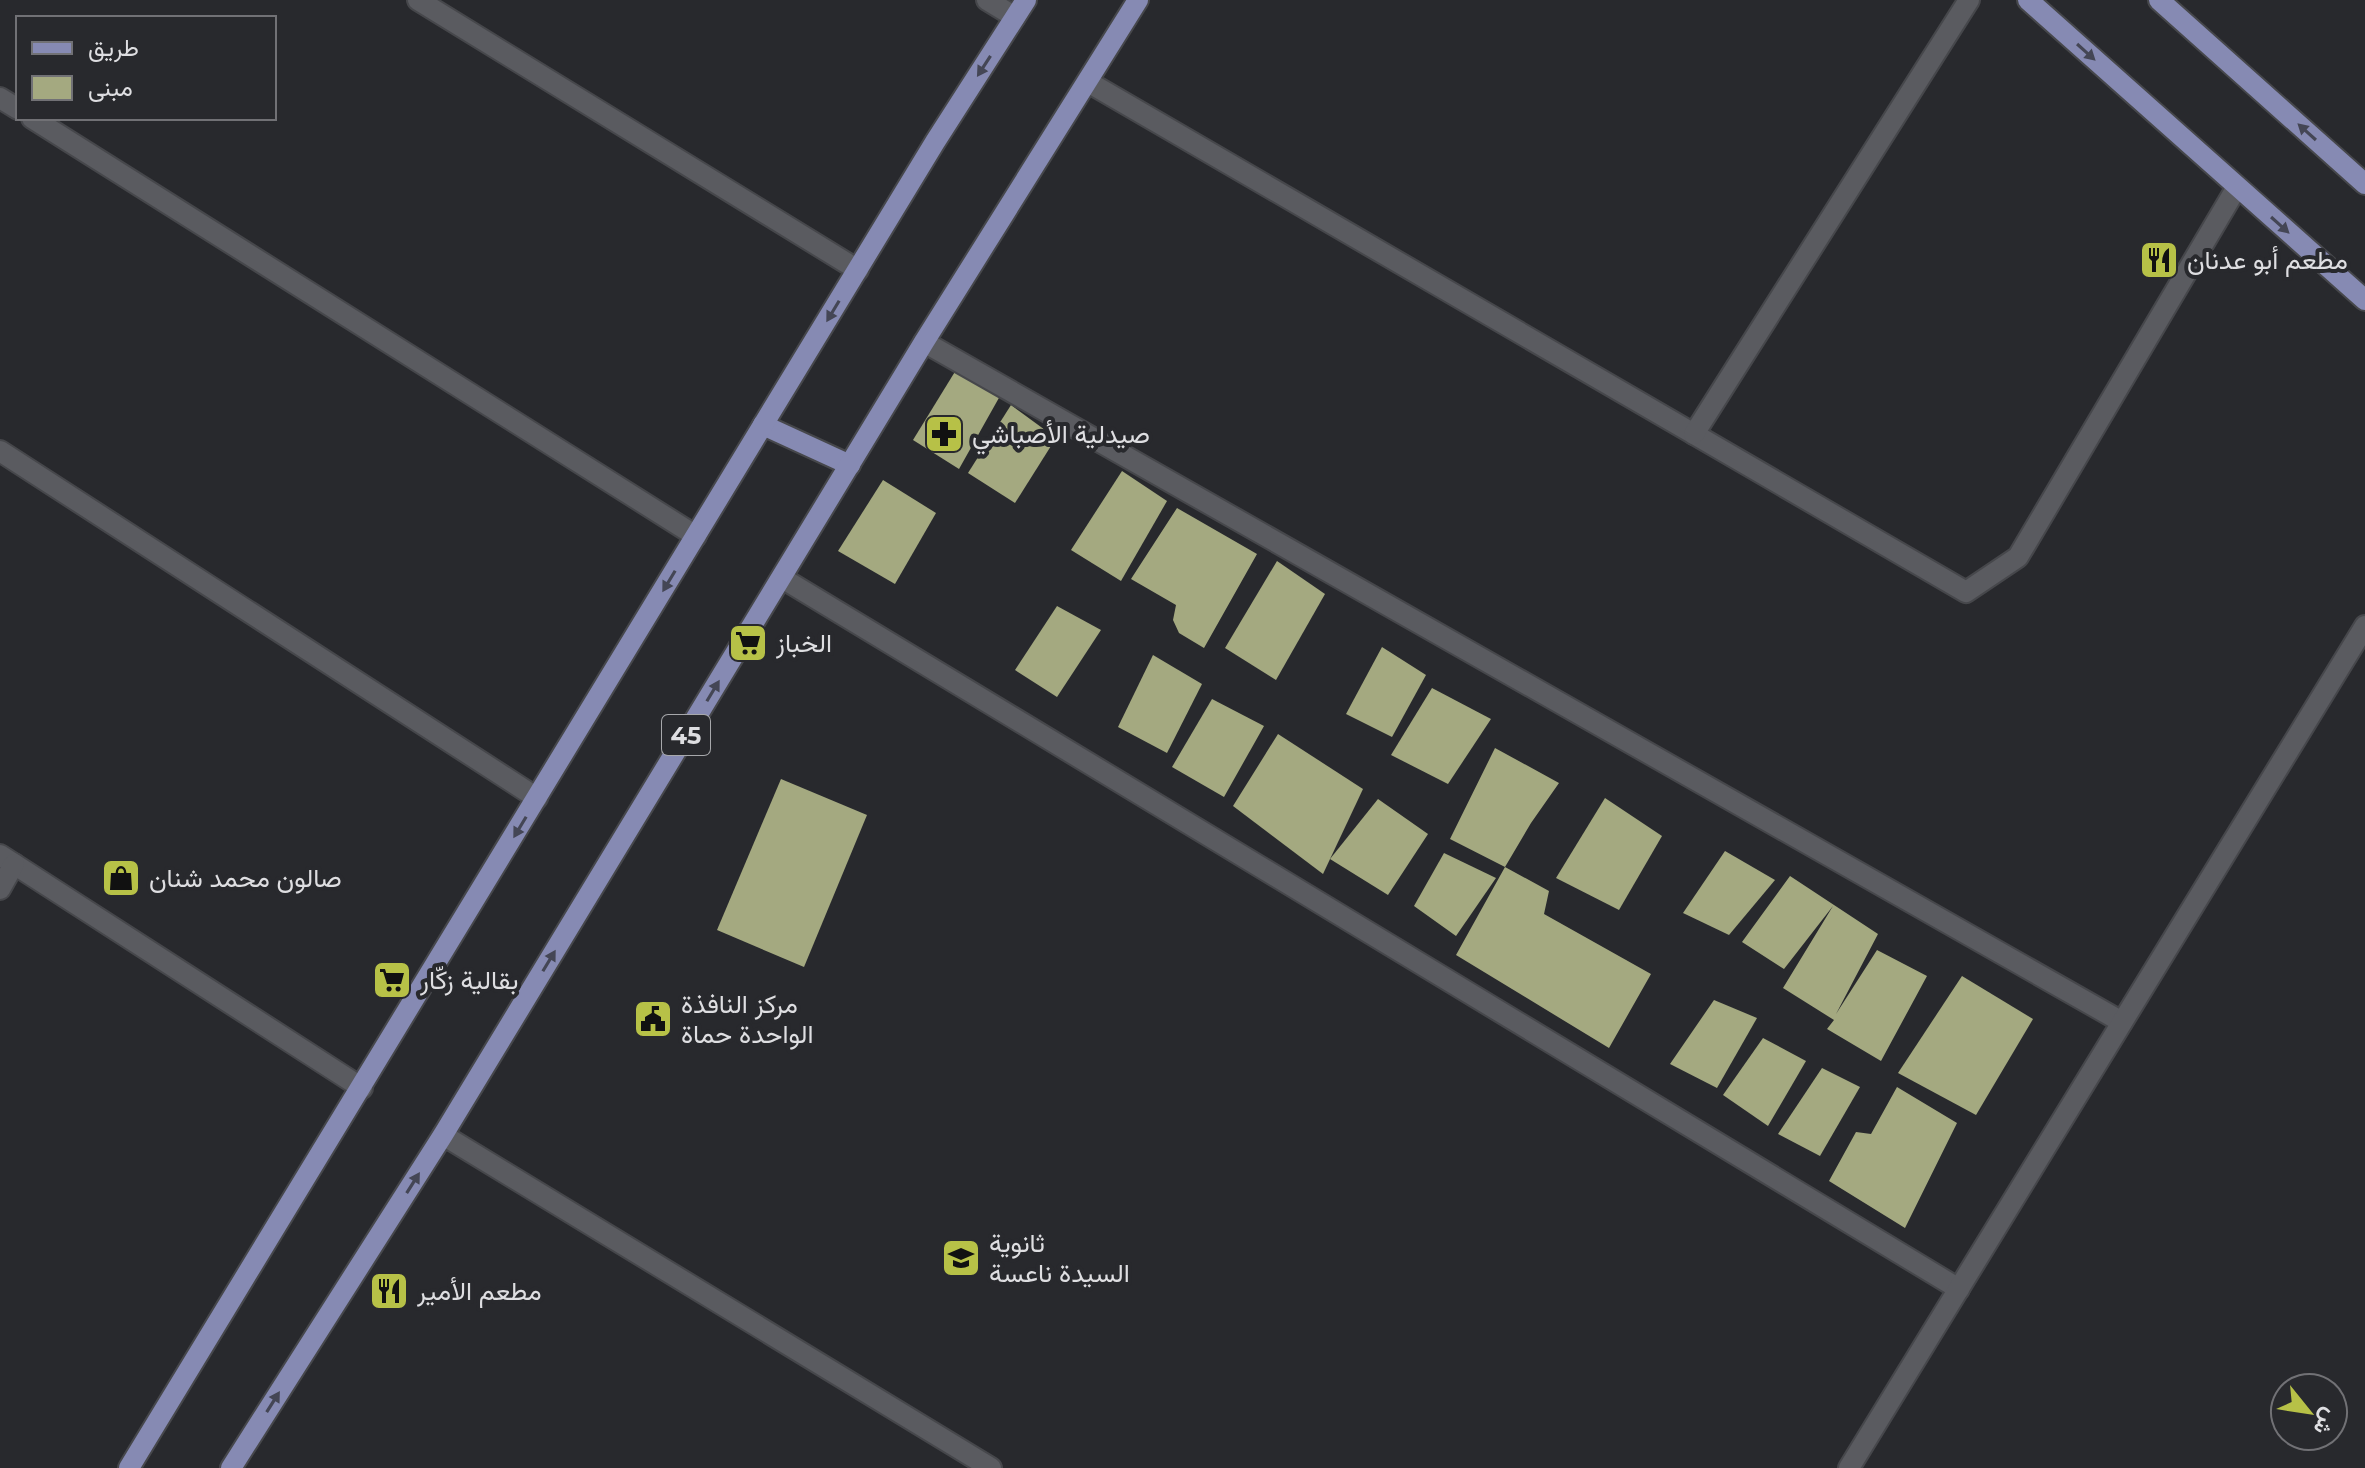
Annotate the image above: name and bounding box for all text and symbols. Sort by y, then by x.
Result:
legend [16,16,276,120]
text: طريق [88,33,139,63]
one-way arrow [2076,43,2096,61]
one-way arrow [977,55,991,77]
text: مبنى [88,73,133,102]
one-way arrow [2297,124,2317,141]
one-way arrow [2270,216,2290,233]
restaurant icon: مطعم أبو عدنان [2138,239,2180,281]
place label: مطعم أبو عدنان [2187,244,2348,277]
one-way arrow [826,300,840,322]
pharmacy icon: صيدلية الأصباشي [923,413,965,455]
place label: صيدلية الأصباشي [972,418,1150,455]
one-way arrow [662,570,676,592]
supermarket icon: الخباز [727,622,769,664]
place label: الخباز [775,627,832,659]
one-way arrow [706,680,720,702]
road number: 45 [662,715,710,755]
one-way arrow [513,816,527,838]
shop icon: صالون محمد شنان [100,857,142,899]
place label: صالون محمد شنان [149,862,342,894]
one-way arrow [541,950,555,972]
supermarket icon: بقالية زكّار [371,959,413,1001]
place label: بقالية زكّار [419,964,518,996]
place label: مركز النافذة الواحدة حماة [681,988,814,1050]
public building icon: مركز النافذة الواحدة حماة [632,998,674,1040]
one-way arrow [405,1172,419,1194]
place label: ثانوية السيدة ناعسة [989,1227,1130,1289]
school or university icon: ثانوية السيدة ناعسة [940,1237,982,1279]
restaurant icon: مطعم الأمير [368,1270,410,1312]
place label: مطعم الأمير [416,1275,542,1308]
north arrow [2269,1372,2349,1452]
one-way arrow [266,1391,280,1413]
text: ش [2308,1404,2344,1440]

